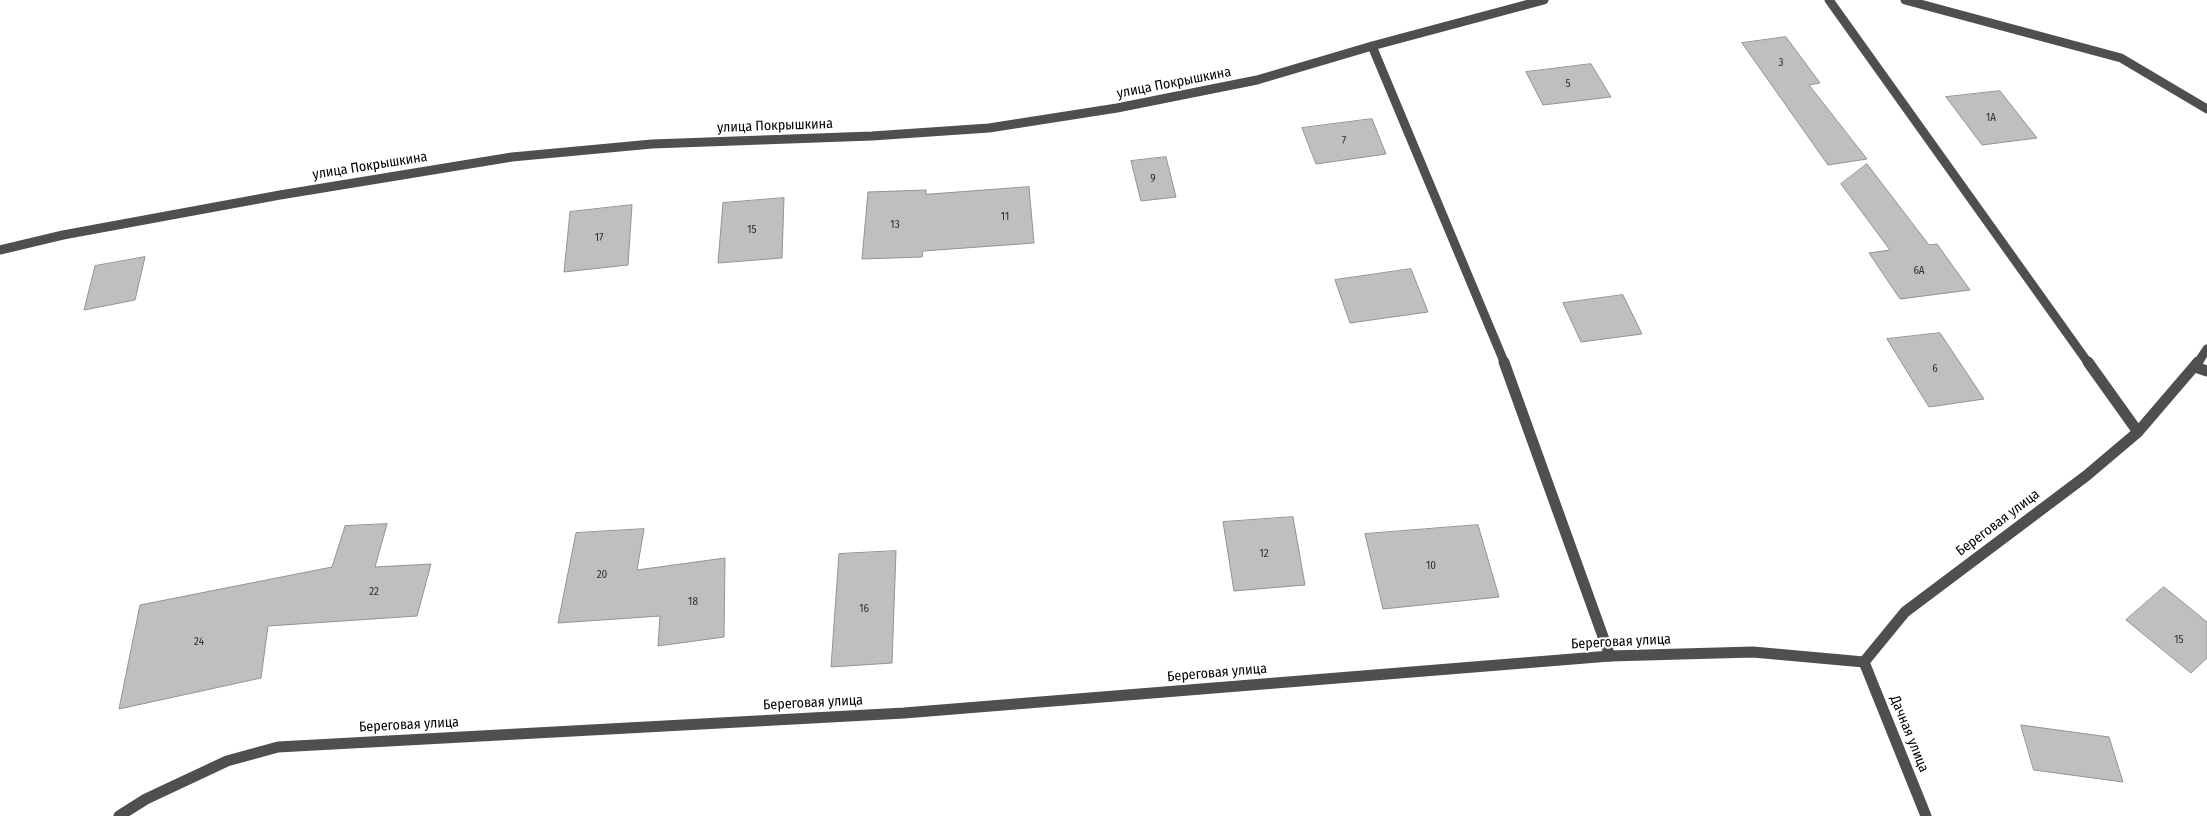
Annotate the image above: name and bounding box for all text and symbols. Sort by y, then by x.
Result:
house number: 3 [1779,56,1783,70]
street label: улица Покрышкина [1116,64,1232,102]
house number: 5 [1565,77,1571,91]
house number: 1А [1986,111,1996,125]
street label: улица Покрышкина [717,116,833,136]
house number: 7 [1342,134,1346,148]
street label: улица Покрышкина [311,149,429,183]
house number: 9 [1150,172,1156,186]
house number: 11 [1001,210,1009,224]
house number: 13 [890,218,900,232]
house number: 15 [747,223,757,237]
house number: 17 [595,231,603,245]
house number: 6А [1913,264,1925,278]
house number: 6 [1932,362,1938,376]
street label: Береговая улица [1953,486,2043,560]
house number: 12 [1259,547,1269,561]
house number: 10 [1426,559,1436,573]
house number: 20 [597,568,607,582]
house number: 22 [369,585,379,599]
house number: 18 [688,595,698,609]
house number: 16 [859,602,869,616]
street label: Береговая улица [1571,631,1671,653]
house number: 15 [2174,633,2184,647]
house number: 24 [194,635,204,649]
street label: Береговая улица [1166,660,1268,686]
street label: Береговая улица [763,692,863,714]
street label: Дачная улица [1886,693,1932,775]
street label: Береговая улица [359,714,459,736]

